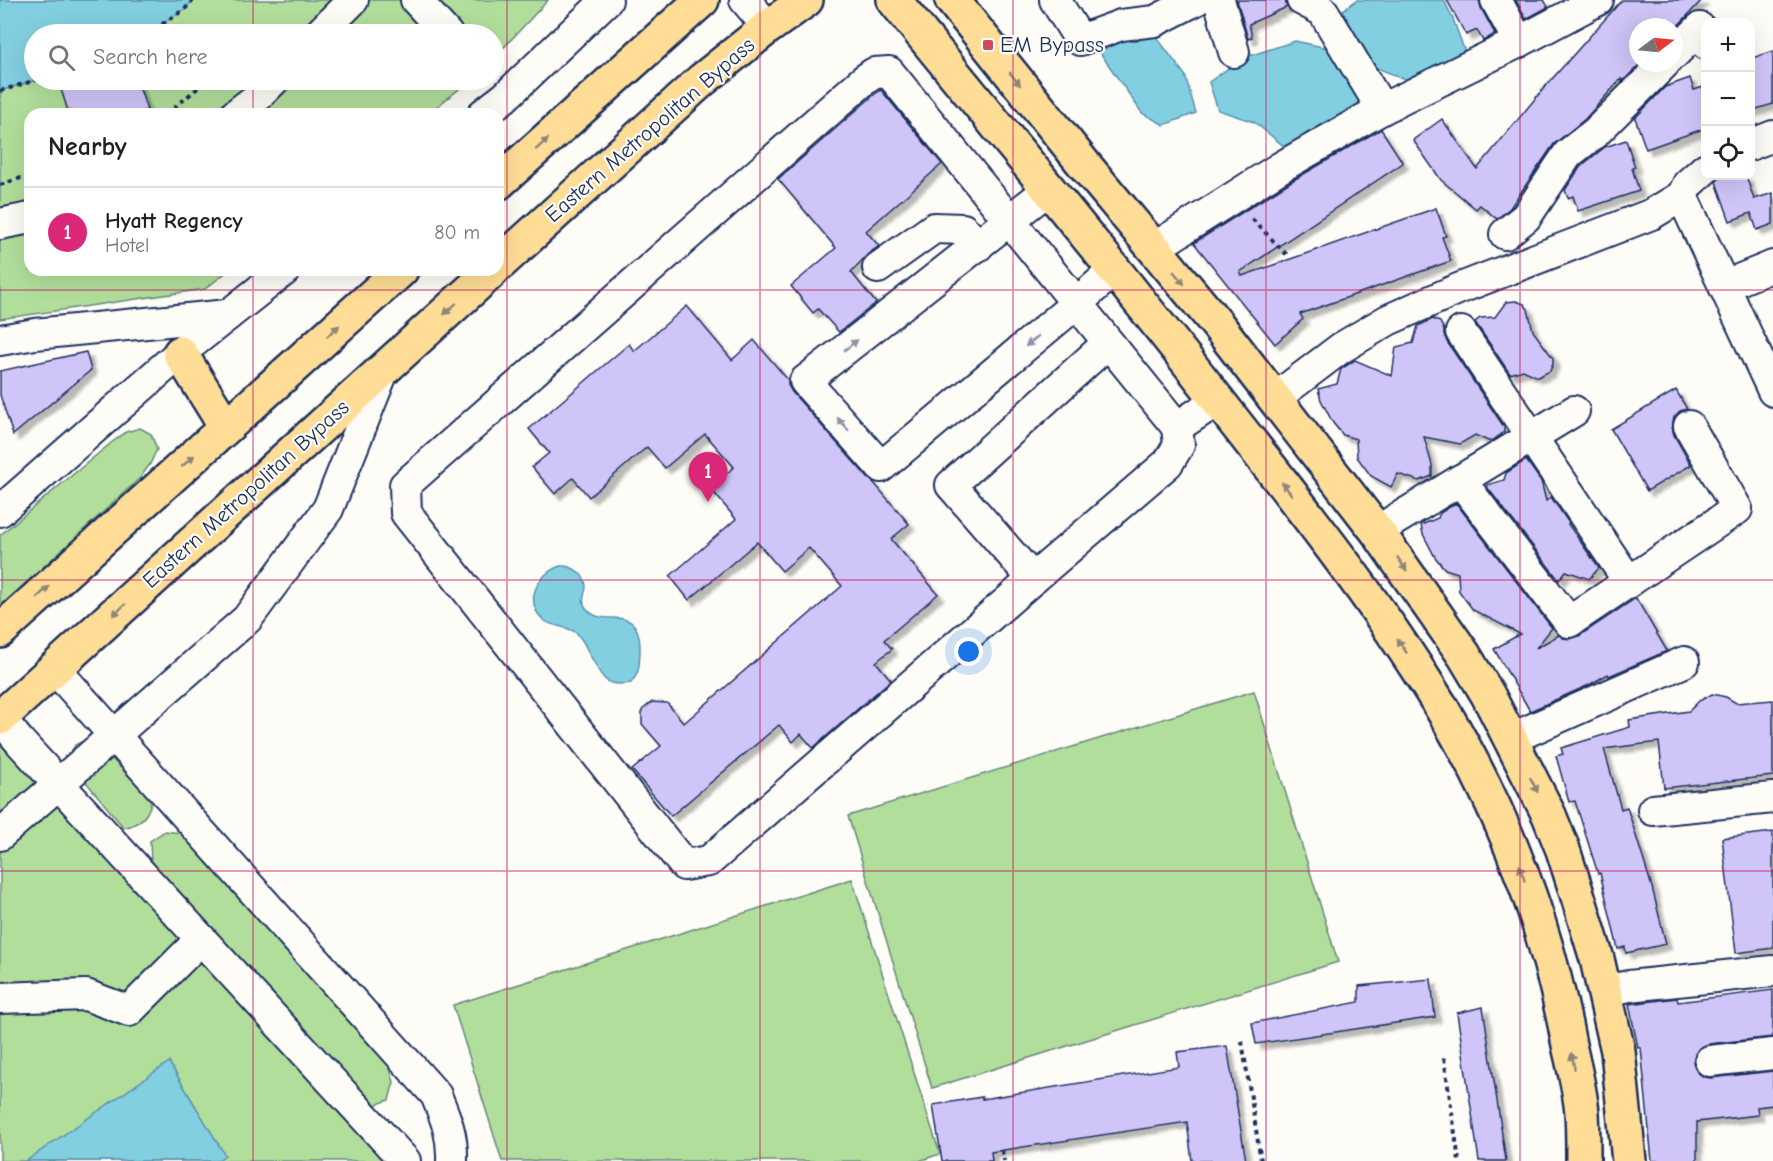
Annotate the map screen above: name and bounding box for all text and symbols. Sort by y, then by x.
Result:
north arrow [1629,18,1683,72]
map controls [1701,18,1755,180]
button: + [1701,18,1755,72]
search box [24,24,504,90]
street label: Eastern Metropolitan Bypass [540,32,760,228]
place label: EM Bypass [1000,32,1104,58]
marker: EM Bypass [981,38,995,52]
icon: search [45,41,78,74]
text: Search here [93,44,208,70]
one-way arrow [1008,71,1021,86]
button: − [1701,72,1755,126]
button: locate [1701,126,1755,180]
text: Nearby [48,132,127,162]
one-way arrow [534,137,549,151]
text: Hyatt Regency [105,208,243,234]
text: 1 [64,221,71,244]
text: 80 m [434,221,480,244]
text: Hotel [105,234,149,257]
one-way arrow [1172,270,1185,286]
one-way arrow [442,302,457,316]
one-way arrow [326,324,341,338]
one-way arrow [1024,334,1040,347]
one-way arrow [843,340,858,352]
street label: Eastern Metropolitan Bypass [137,394,355,594]
one-way arrow [837,417,850,432]
pin: 1 [688,452,728,502]
one-way arrow [181,454,196,468]
one-way arrow [1281,481,1293,496]
one-way arrow [1396,556,1407,572]
one-way arrow [36,585,51,599]
one-way arrow [112,603,127,616]
your location [954,637,983,666]
one-way arrow [1396,638,1408,654]
one-way arrow [1529,777,1539,794]
one-way arrow [1516,864,1526,882]
one-way arrow [1568,1052,1577,1071]

